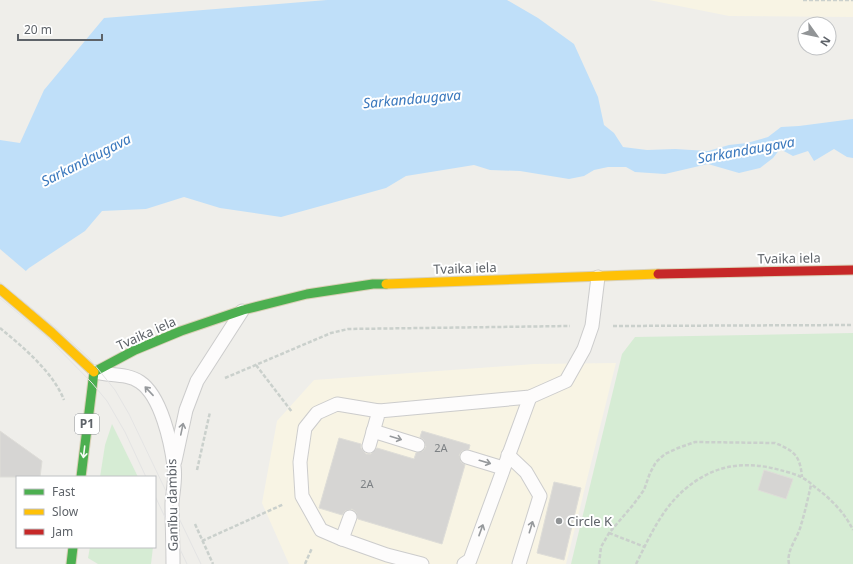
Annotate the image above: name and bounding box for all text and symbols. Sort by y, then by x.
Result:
scale bar [18,16,102,42]
north arrow [797,16,837,56]
text: 20 m [24,21,52,38]
text: N [817,34,835,50]
water label: Sarkandaugava [362,85,462,112]
water label: Sarkandaugava [38,129,134,190]
water label: Sarkandaugava [696,132,796,167]
street label: Tvaika iela [757,248,821,268]
street label: Tvaika iela [433,258,497,278]
street label: Tvaika iela [113,312,179,354]
one-way arrow [144,386,153,396]
road number: P1 [75,414,99,434]
one-way arrow [178,423,186,436]
one-way arrow [389,435,402,442]
house number: 2A [434,440,449,455]
one-way arrow [80,445,88,458]
street label: Ganību dambis [162,459,182,551]
one-way arrow [478,459,491,467]
legend [16,476,156,548]
house number: 2A [360,476,375,491]
text: Fast [52,483,76,500]
text: Slow [52,503,79,520]
place label: Circle K [567,512,613,530]
marker: Circle K [554,516,564,526]
one-way arrow [528,520,535,533]
text: Jam [51,523,73,540]
one-way arrow [477,524,485,536]

